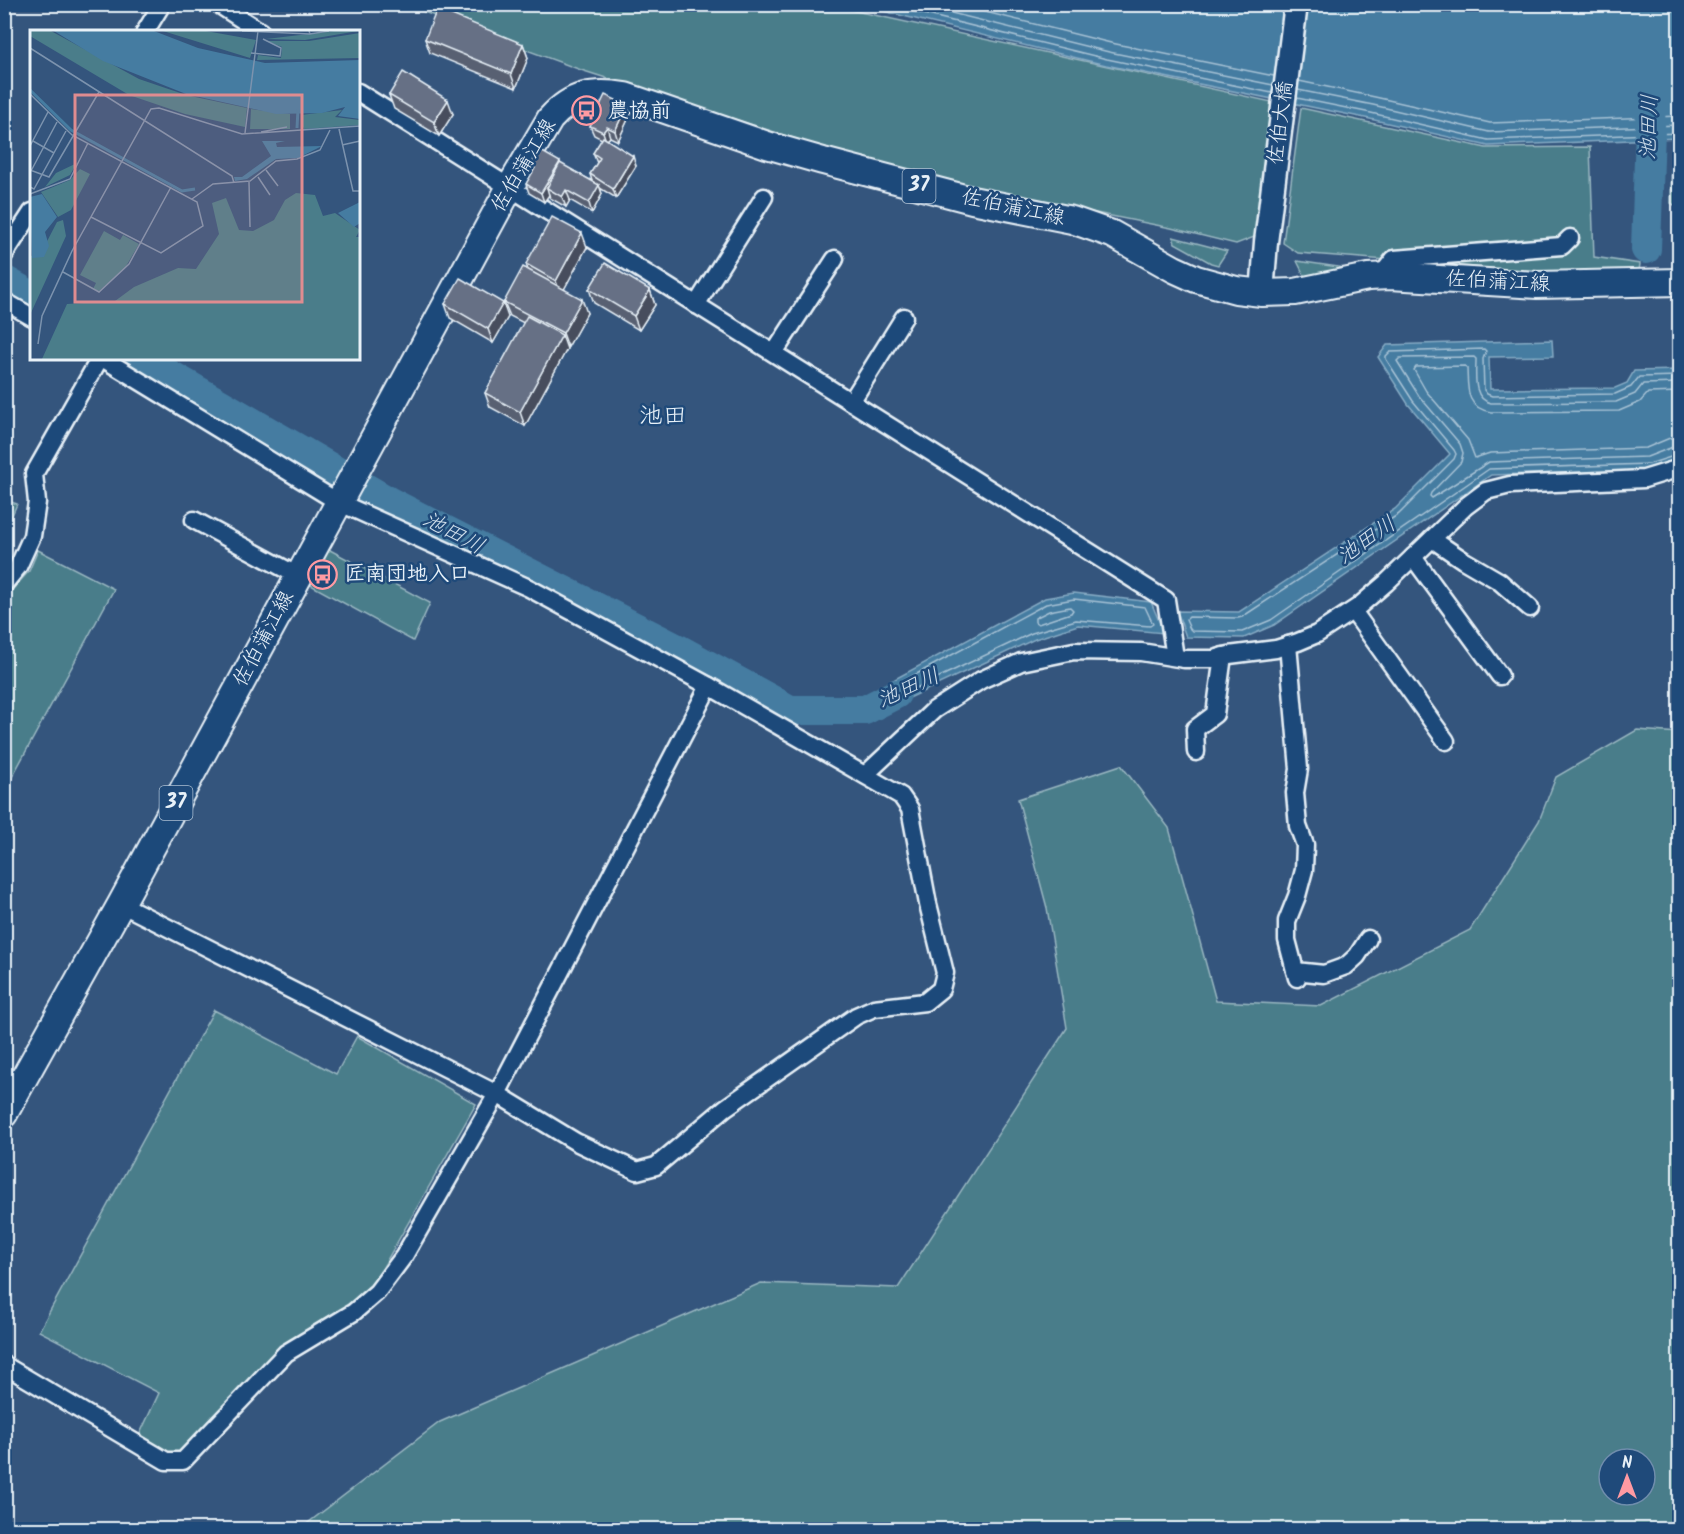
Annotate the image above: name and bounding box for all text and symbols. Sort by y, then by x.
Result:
inset map [30,30,360,360]
street label: 佐伯大橋 [1260,79,1302,167]
water label: 池田川 [1631,93,1669,161]
bus stop icon: 農協前 [571,95,603,127]
place label: 農協前 [608,95,671,128]
street label: 佐伯蒲江線 [483,113,565,219]
road number: 37 [902,169,936,203]
street label: 佐伯蒲江線 [958,181,1068,235]
street label: 佐伯蒲江線 [1445,263,1551,301]
district label: 池田 [639,397,687,436]
water label: 池田川 [416,503,490,565]
water label: 池田川 [1330,508,1404,574]
bus stop icon: 匠南団地入口 [307,558,339,590]
place label: 匠南団地入口 [344,558,470,591]
street label: 佐伯蒲江線 [225,585,303,693]
water label: 池田川 [872,660,946,718]
road number: 37 [160,786,192,820]
north arrow [1597,1447,1657,1507]
text: N [1622,1451,1632,1476]

